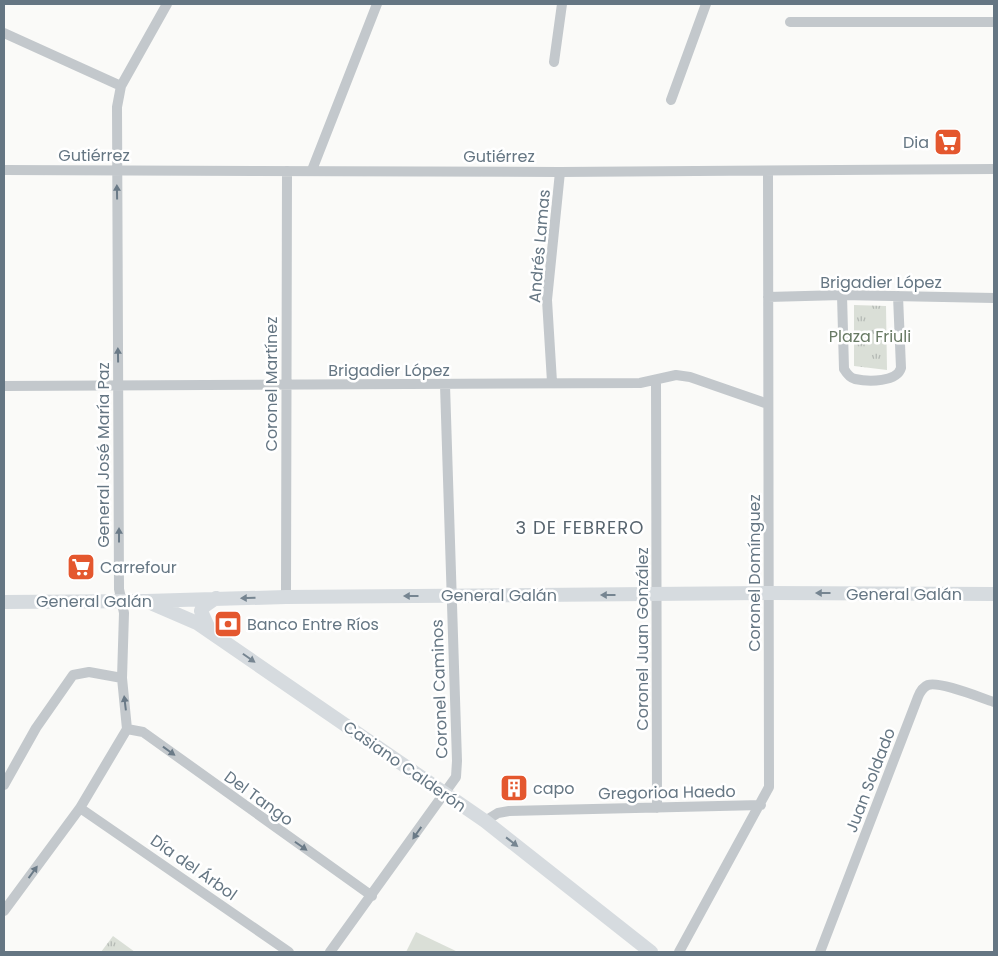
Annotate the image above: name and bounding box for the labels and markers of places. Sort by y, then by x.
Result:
supermarket icon: Dia [933,127,963,157]
place label: Dia [903,131,929,154]
supermarket icon: Carrefour [66,552,96,582]
place label: Carrefour [100,556,177,579]
bank icon: Banco Entre Ríos [213,609,243,639]
place label: Banco Entre Ríos [247,613,379,636]
building icon: capo [499,773,529,803]
place label: capo [533,777,575,800]

